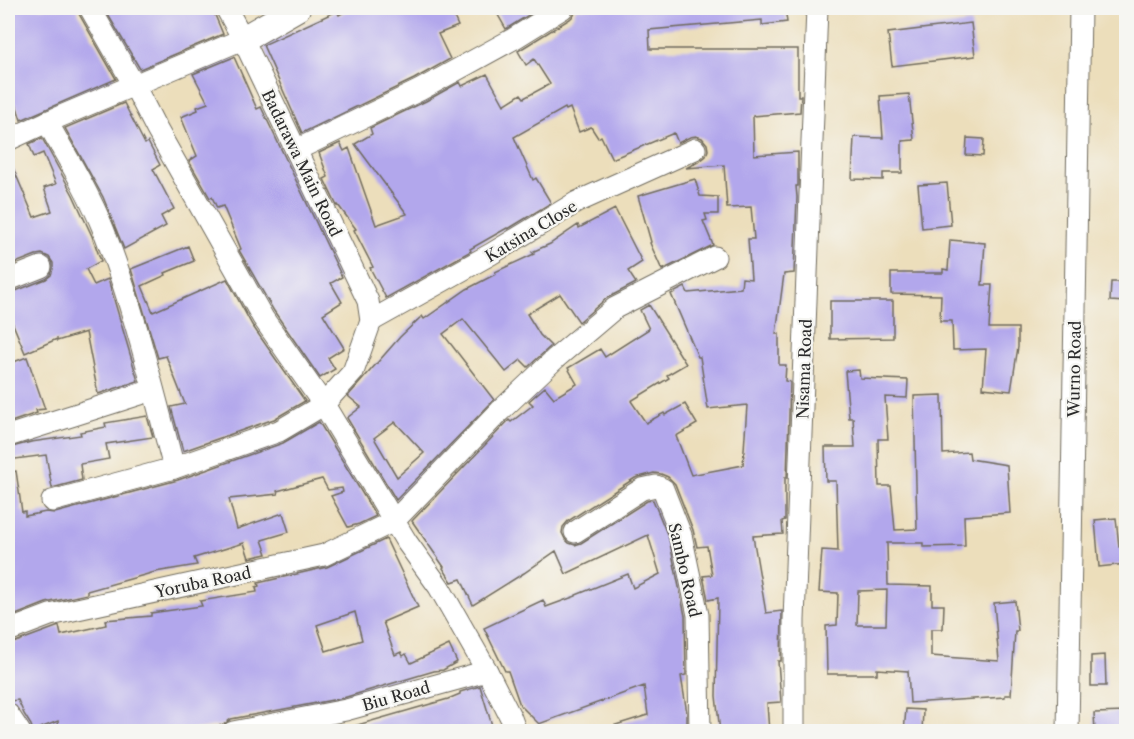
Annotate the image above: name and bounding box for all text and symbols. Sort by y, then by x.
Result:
street label: Badarawa Main Road [258,86,346,240]
street label: Katsina Close [481,196,581,266]
street label: Nisama Road [792,318,816,419]
street label: Wurno Road [1063,320,1085,419]
street label: Sambo Road [664,521,706,619]
street label: Yoruba Road [152,562,253,602]
street label: Biu Road [360,677,432,715]

